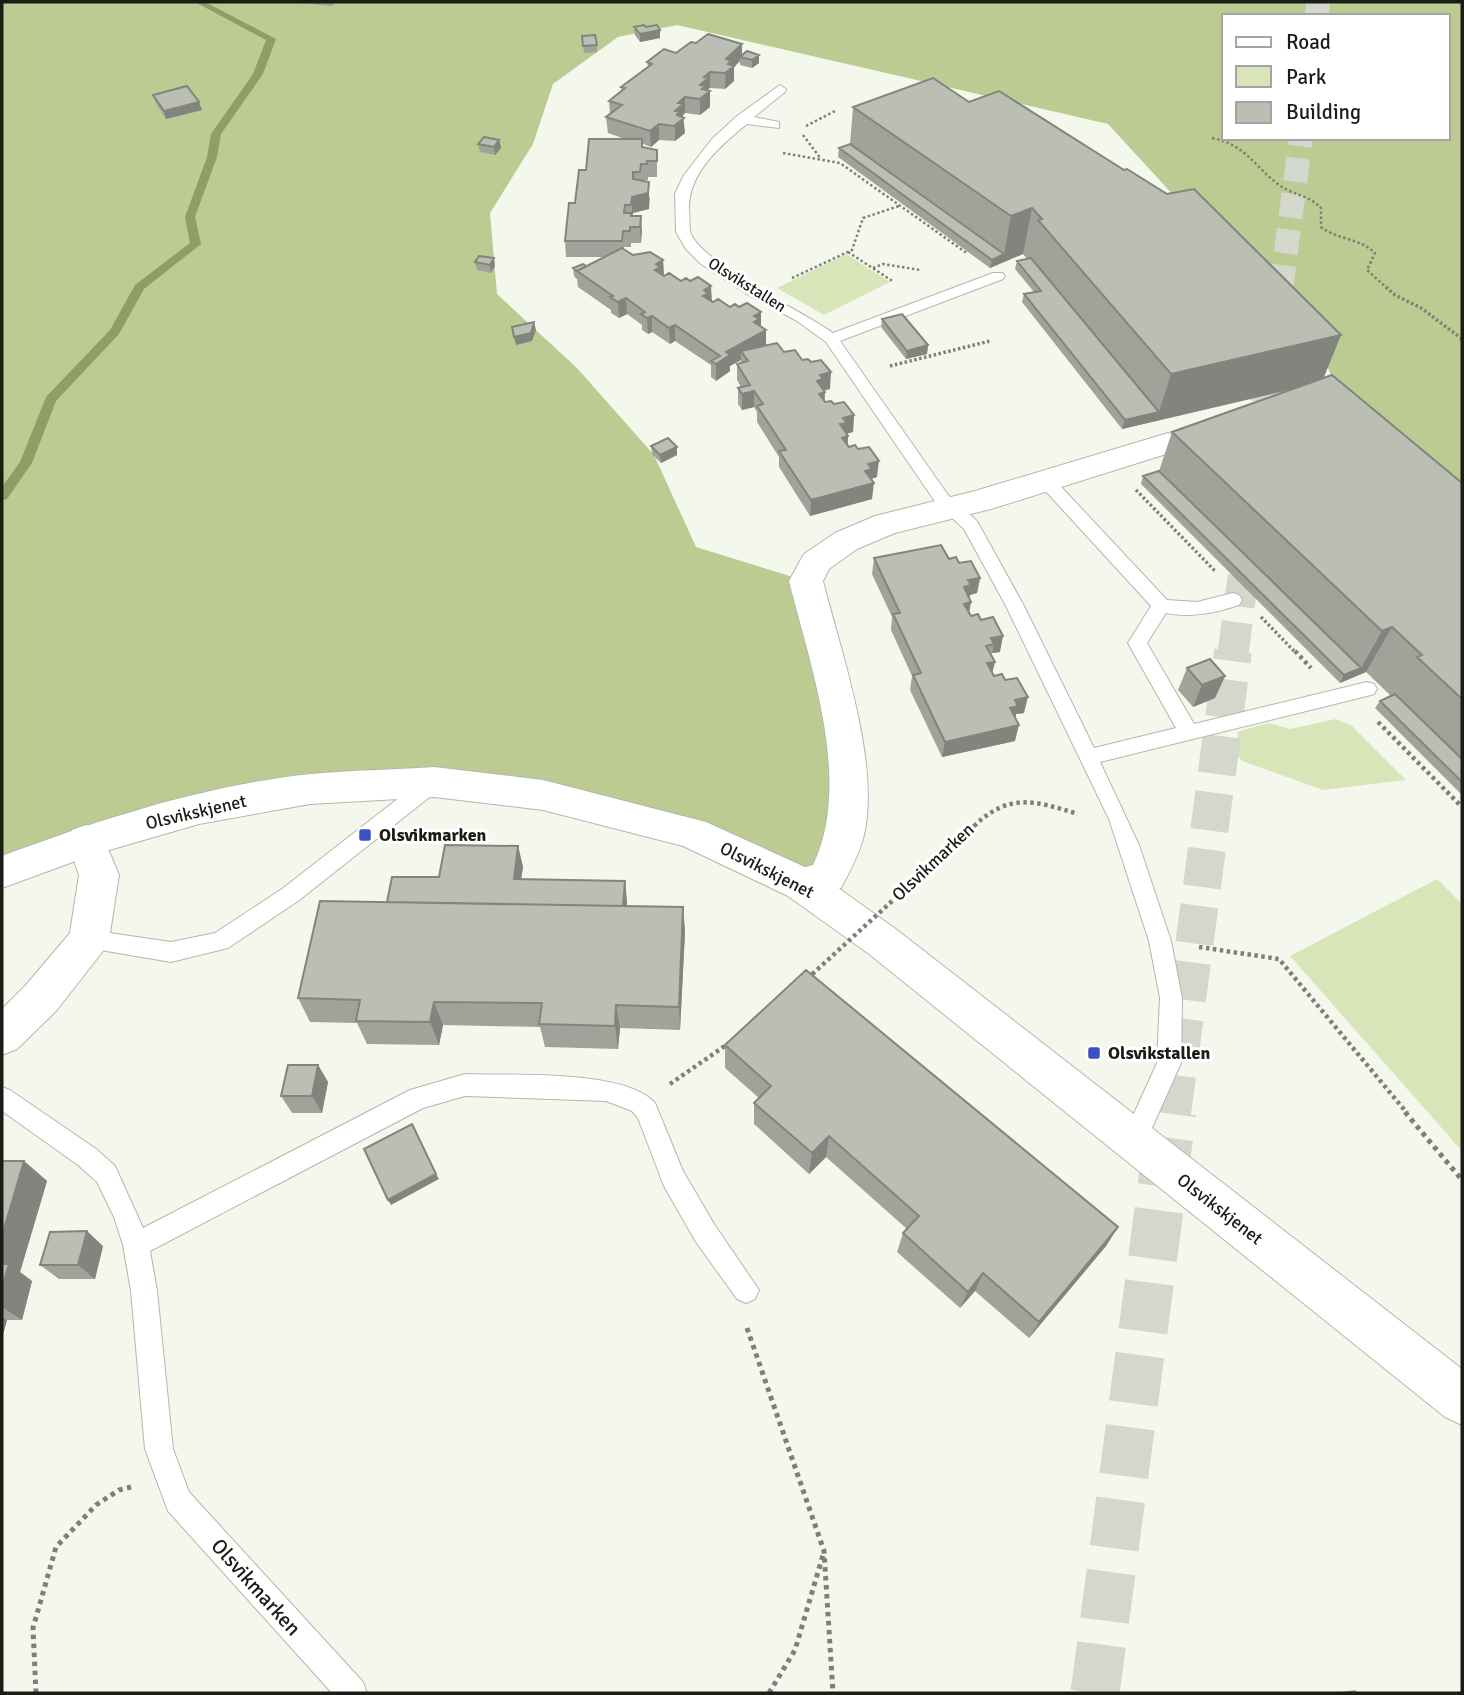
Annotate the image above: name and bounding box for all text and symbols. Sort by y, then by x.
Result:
legend [1222,14,1450,140]
text: Road [1286,29,1331,55]
text: Park [1286,64,1327,90]
text: Building [1286,99,1361,125]
street label: Olsvikstallen [704,253,790,317]
street label: Olsvikskjenet [143,790,249,834]
street label: Olsvikmarken [887,818,979,906]
place label: Olsvikmarken [379,824,487,846]
marker: Olsvikmarken [357,827,373,843]
street label: Olsvikskjenet [716,837,818,903]
place label: Olsvikstallen [1108,1042,1210,1064]
marker: Olsvikstallen [1086,1045,1102,1061]
street label: Olsvikskjenet [1173,1169,1267,1249]
street label: Olsvikmarken [206,1533,306,1641]

